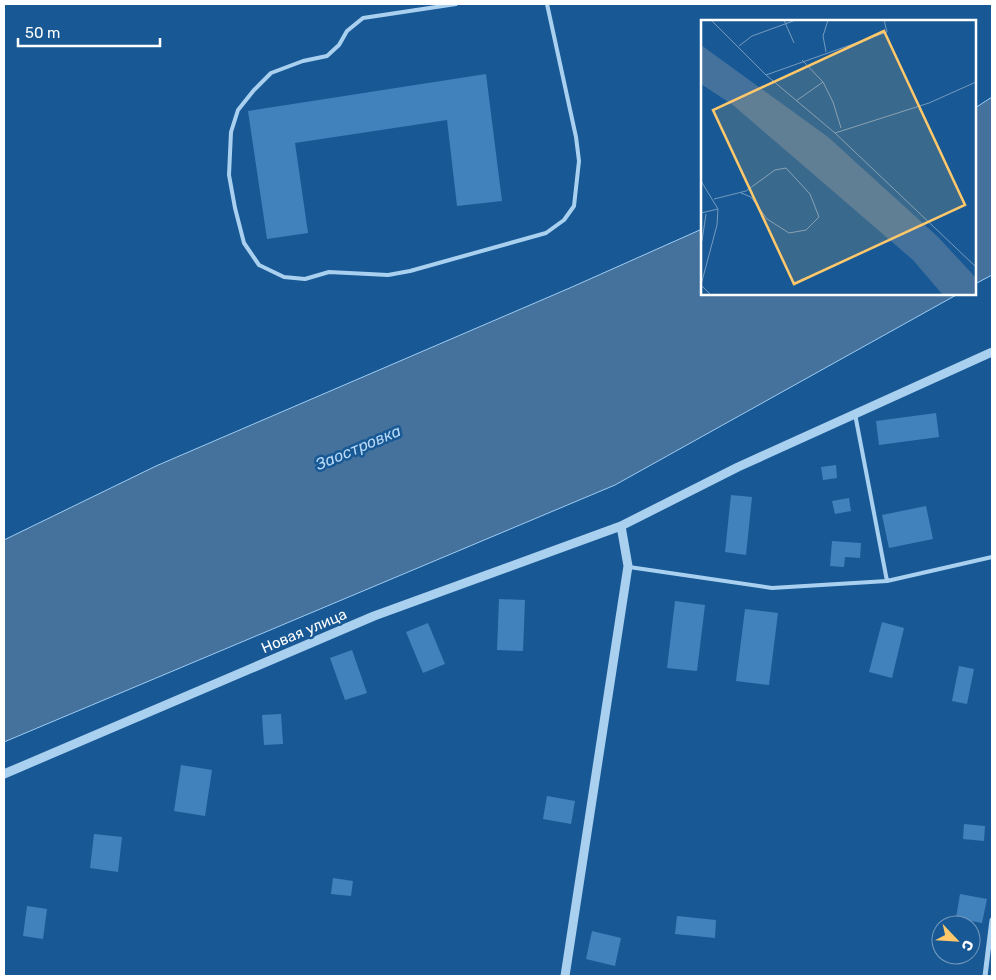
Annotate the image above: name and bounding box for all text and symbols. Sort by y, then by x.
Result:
scale bar [18,15,160,47]
inset map [701,20,976,295]
text: 50 m [25,24,60,42]
water label: Заостровка [312,421,404,474]
street label: Новая улица [259,605,349,657]
north arrow [931,915,981,965]
text: С [957,937,977,953]

